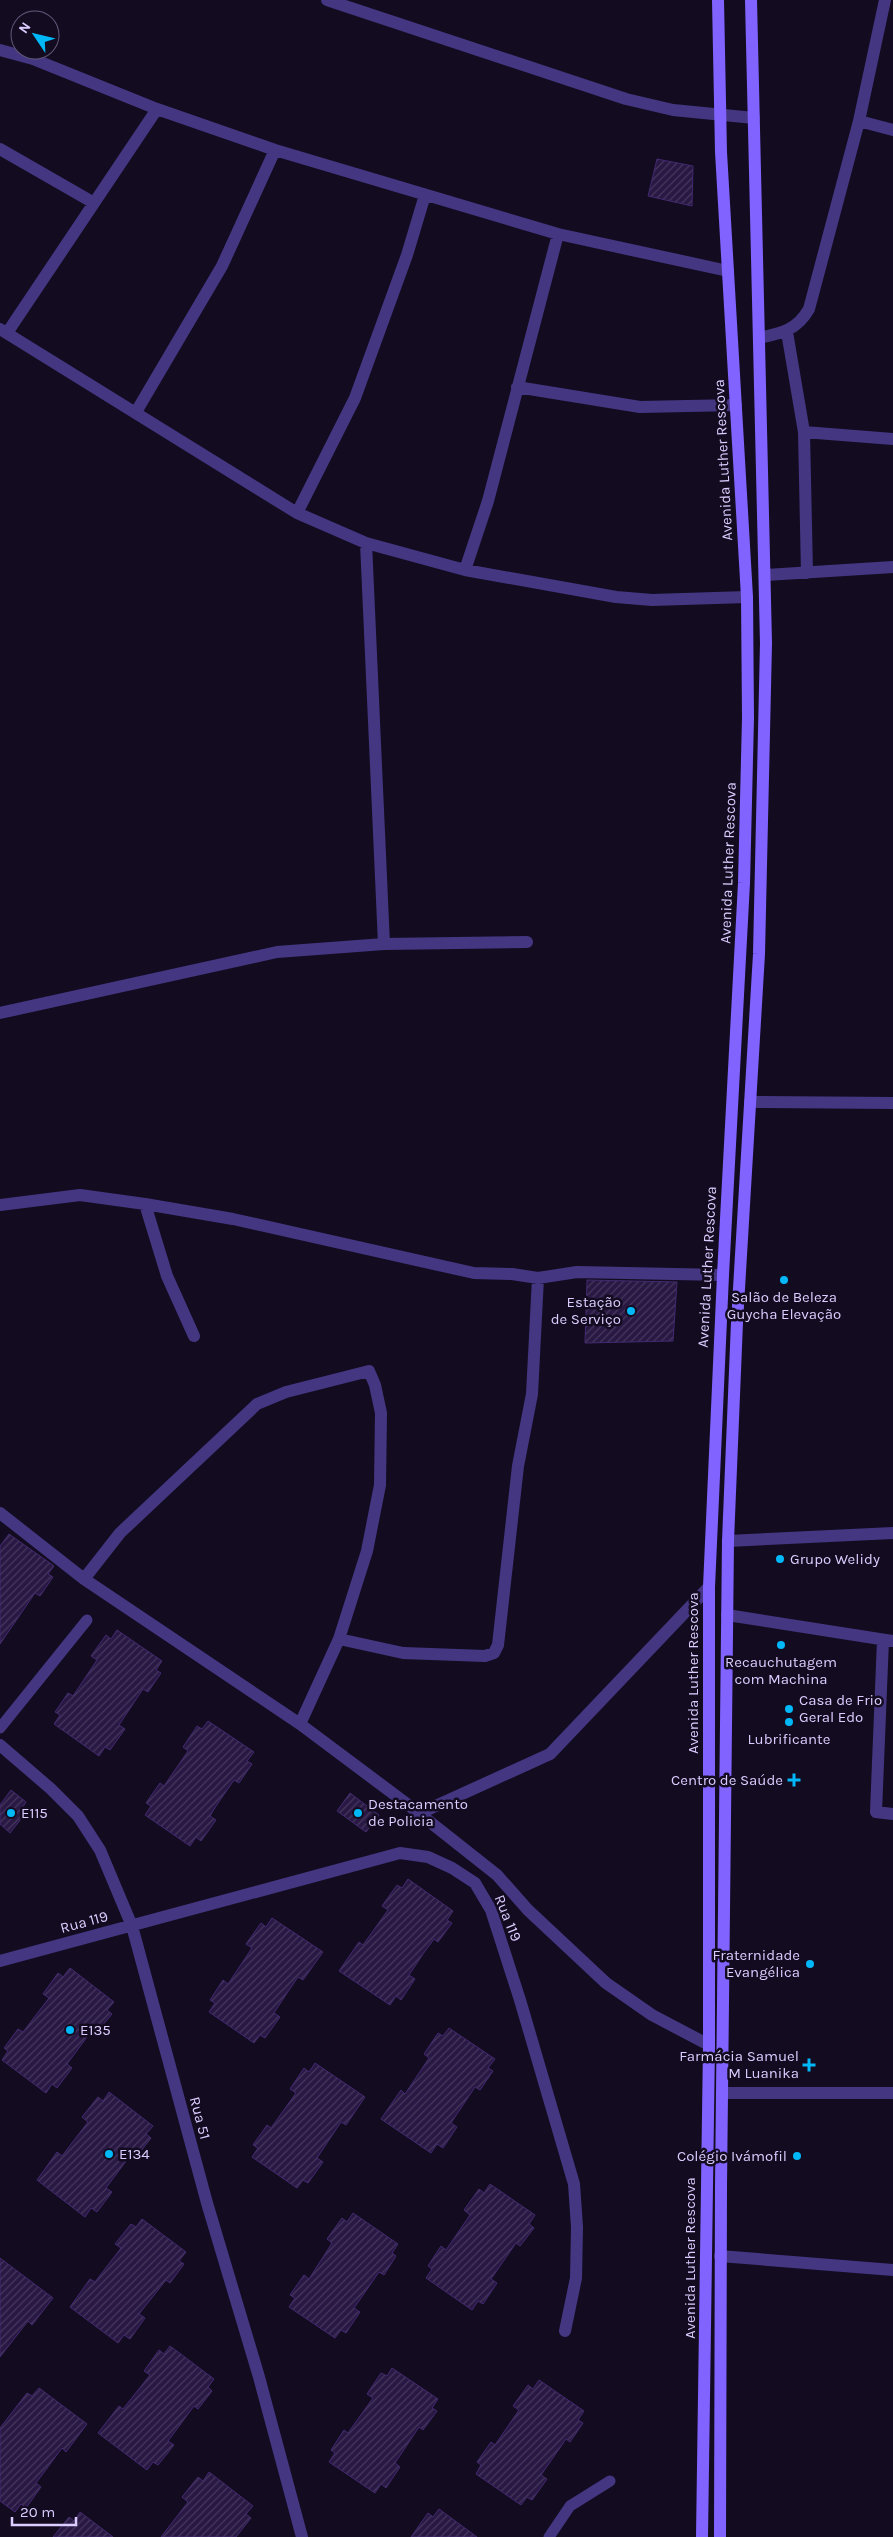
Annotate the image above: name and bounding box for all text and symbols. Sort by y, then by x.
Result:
north arrow [10,10,60,60]
text: N [15,19,35,37]
street label: Avenida Luther Rescova [710,379,736,541]
street label: Avenida Luther Rescova [716,782,740,944]
street label: Avenida Luther Rescova [694,1186,720,1348]
marker: Salão de Beleza Guycha Elevação [778,1274,790,1286]
place label: Salão de Beleza Guycha Elevação [727,1288,841,1323]
place label: Estação de Serviço [551,1293,621,1328]
marker: Estação de Serviço [625,1305,637,1317]
place label: Grupo Welidy [790,1550,880,1568]
marker: Grupo Welidy [774,1553,786,1565]
street label: Avenida Luther Rescova [684,1592,702,1754]
marker: Recauchutagem com Machina [775,1639,787,1651]
place label: Recauchutagem com Machina [725,1653,837,1688]
place label: Casa de Frio Geral Edo [799,1691,882,1726]
marker: Casa de Frio Geral Edo [783,1703,795,1715]
marker: Lubrificante [783,1716,795,1728]
place label: Lubrificante [748,1730,830,1748]
place label: Centro de Saúde [671,1771,783,1789]
marker: Centro de Saúde [787,1773,801,1787]
place label: Destacamento de Policia [368,1795,468,1830]
place label: E115 [21,1804,48,1822]
marker: E115 [5,1807,17,1819]
marker: Destacamento de Policia [352,1807,364,1819]
street label: Rua 119 [491,1892,525,1944]
street label: Rua 119 [58,1907,110,1937]
place label: Fraternidade Evangélica [712,1946,800,1981]
marker: Fraternidade Evangélica [804,1958,816,1970]
place label: E135 [80,2021,111,2039]
marker: E135 [64,2024,76,2036]
place label: Farmácia Samuel M Luanika [679,2047,799,2082]
marker: Farmácia Samuel M Luanika [803,2059,815,2071]
street label: Rua 51 [186,2095,214,2141]
place label: E134 [119,2145,150,2163]
place label: Colégio Ivámofil [677,2147,787,2165]
marker: E134 [103,2148,115,2160]
marker: Colégio Ivámofil [791,2150,803,2162]
street label: Avenida Luther Rescova [681,2177,699,2339]
scale bar [12,2494,76,2526]
text: 20 m [20,2503,55,2521]

